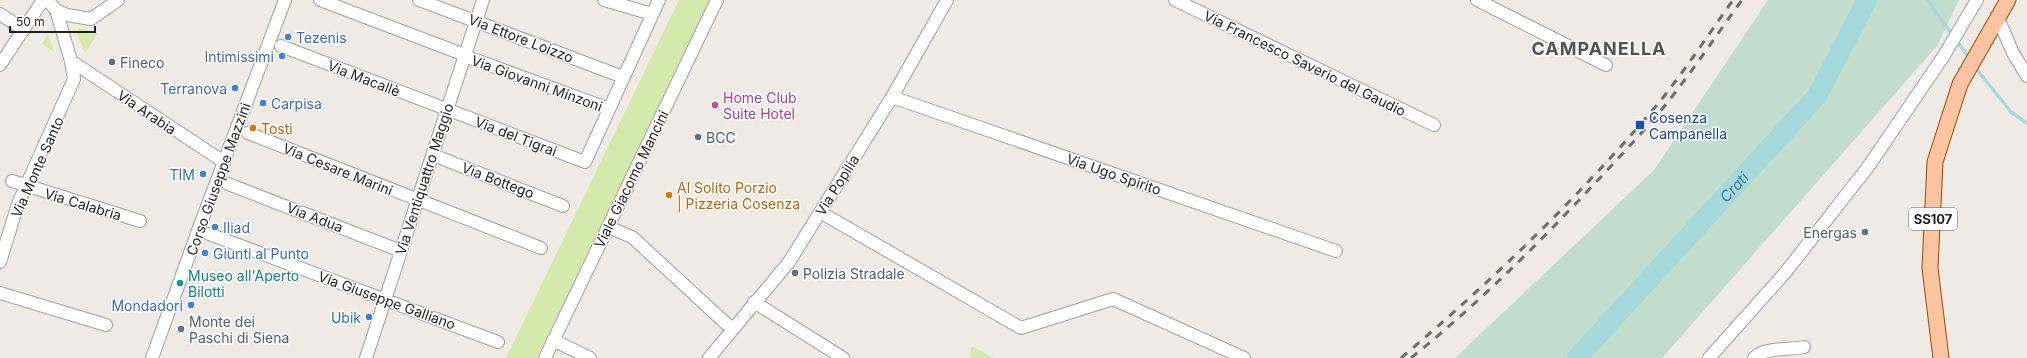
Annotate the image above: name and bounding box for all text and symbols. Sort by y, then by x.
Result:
street label: Via Francesco Saverio del Gaudio [1201,7,1409,119]
scale bar [10,8,95,34]
street label: Via Ettore Loizzo [466,10,576,66]
text: 50 m [16,14,45,29]
place label: Tezenis [296,29,347,46]
marker: Tezenis [283,32,293,42]
district label: CAMPANELLA [1531,38,1667,59]
place label: Intimissimi [205,48,274,65]
marker: Intimissimi [277,51,287,61]
street label: Via Giovanni Minzoni [469,51,605,115]
place label: Fineco [120,54,164,71]
street label: Via Macallè [325,56,403,100]
marker: Fineco [107,57,117,67]
place label: Terranova [160,80,227,97]
marker: Terranova [230,83,240,93]
street label: Via Arabia [114,86,180,138]
place label: Home Club Suite Hotel [723,89,797,122]
place label: Carpisa [271,95,322,112]
marker: Carpisa [258,98,268,108]
street label: Corso Giuseppe Mazzini [182,100,254,258]
marker: Home Club Suite Hotel [710,100,720,110]
street label: Via Ventiquattro Maggio [391,101,457,257]
street label: Viale Giacomo Mancini [590,107,672,251]
place label: Cosenza Campanella [1649,109,1727,142]
street label: Via del Tigrai [473,113,559,159]
street label: Via Monte Santo [7,114,67,220]
marker: Cosenza Campanella [1634,119,1646,131]
place label: Tosti [261,120,293,137]
marker: Tosti [248,123,258,133]
place label: BCC [706,129,736,146]
marker: BCC [693,132,703,142]
street label: Via Cesare Marini [281,139,395,199]
street label: Via Ugo Spirito [1064,150,1164,198]
street label: Via Popilia [812,151,862,219]
street label: Via Bottego [459,158,537,202]
place label: TIM [170,166,195,183]
water label: Crati [1715,168,1752,206]
marker: TIM [198,169,208,179]
place label: Al Solito Porzio | Pizzeria Cosenza [677,179,800,212]
street label: Via Calabria [42,184,124,224]
marker: Al Solito Porzio | Pizzeria Cosenza [664,190,674,200]
street label: Via Adua [284,198,346,236]
road number: SS107 [1909,208,1957,230]
place label: Iliad [223,219,250,236]
marker: Iliad [210,222,220,232]
place label: Energas [1803,224,1857,241]
marker: Energas [1860,227,1870,237]
place label: Giunti al Punto [213,245,309,262]
marker: Giunti al Punto [200,248,210,258]
place label: Polizia Stradale [803,265,905,282]
place label: Museo all'Aperto Bilotti [188,267,299,300]
street label: Via Giuseppe Galliano [316,267,458,333]
marker: Polizia Stradale [790,268,800,278]
marker: Museo all'Aperto Bilotti [175,278,185,288]
place label: Mondadori [111,297,183,314]
marker: Mondadori [186,300,196,310]
place label: Ubik [331,309,361,326]
marker: Ubik [364,312,374,322]
place label: Monte dei Paschi di Siena [189,313,289,346]
marker: Monte dei Paschi di Siena [176,324,186,334]

